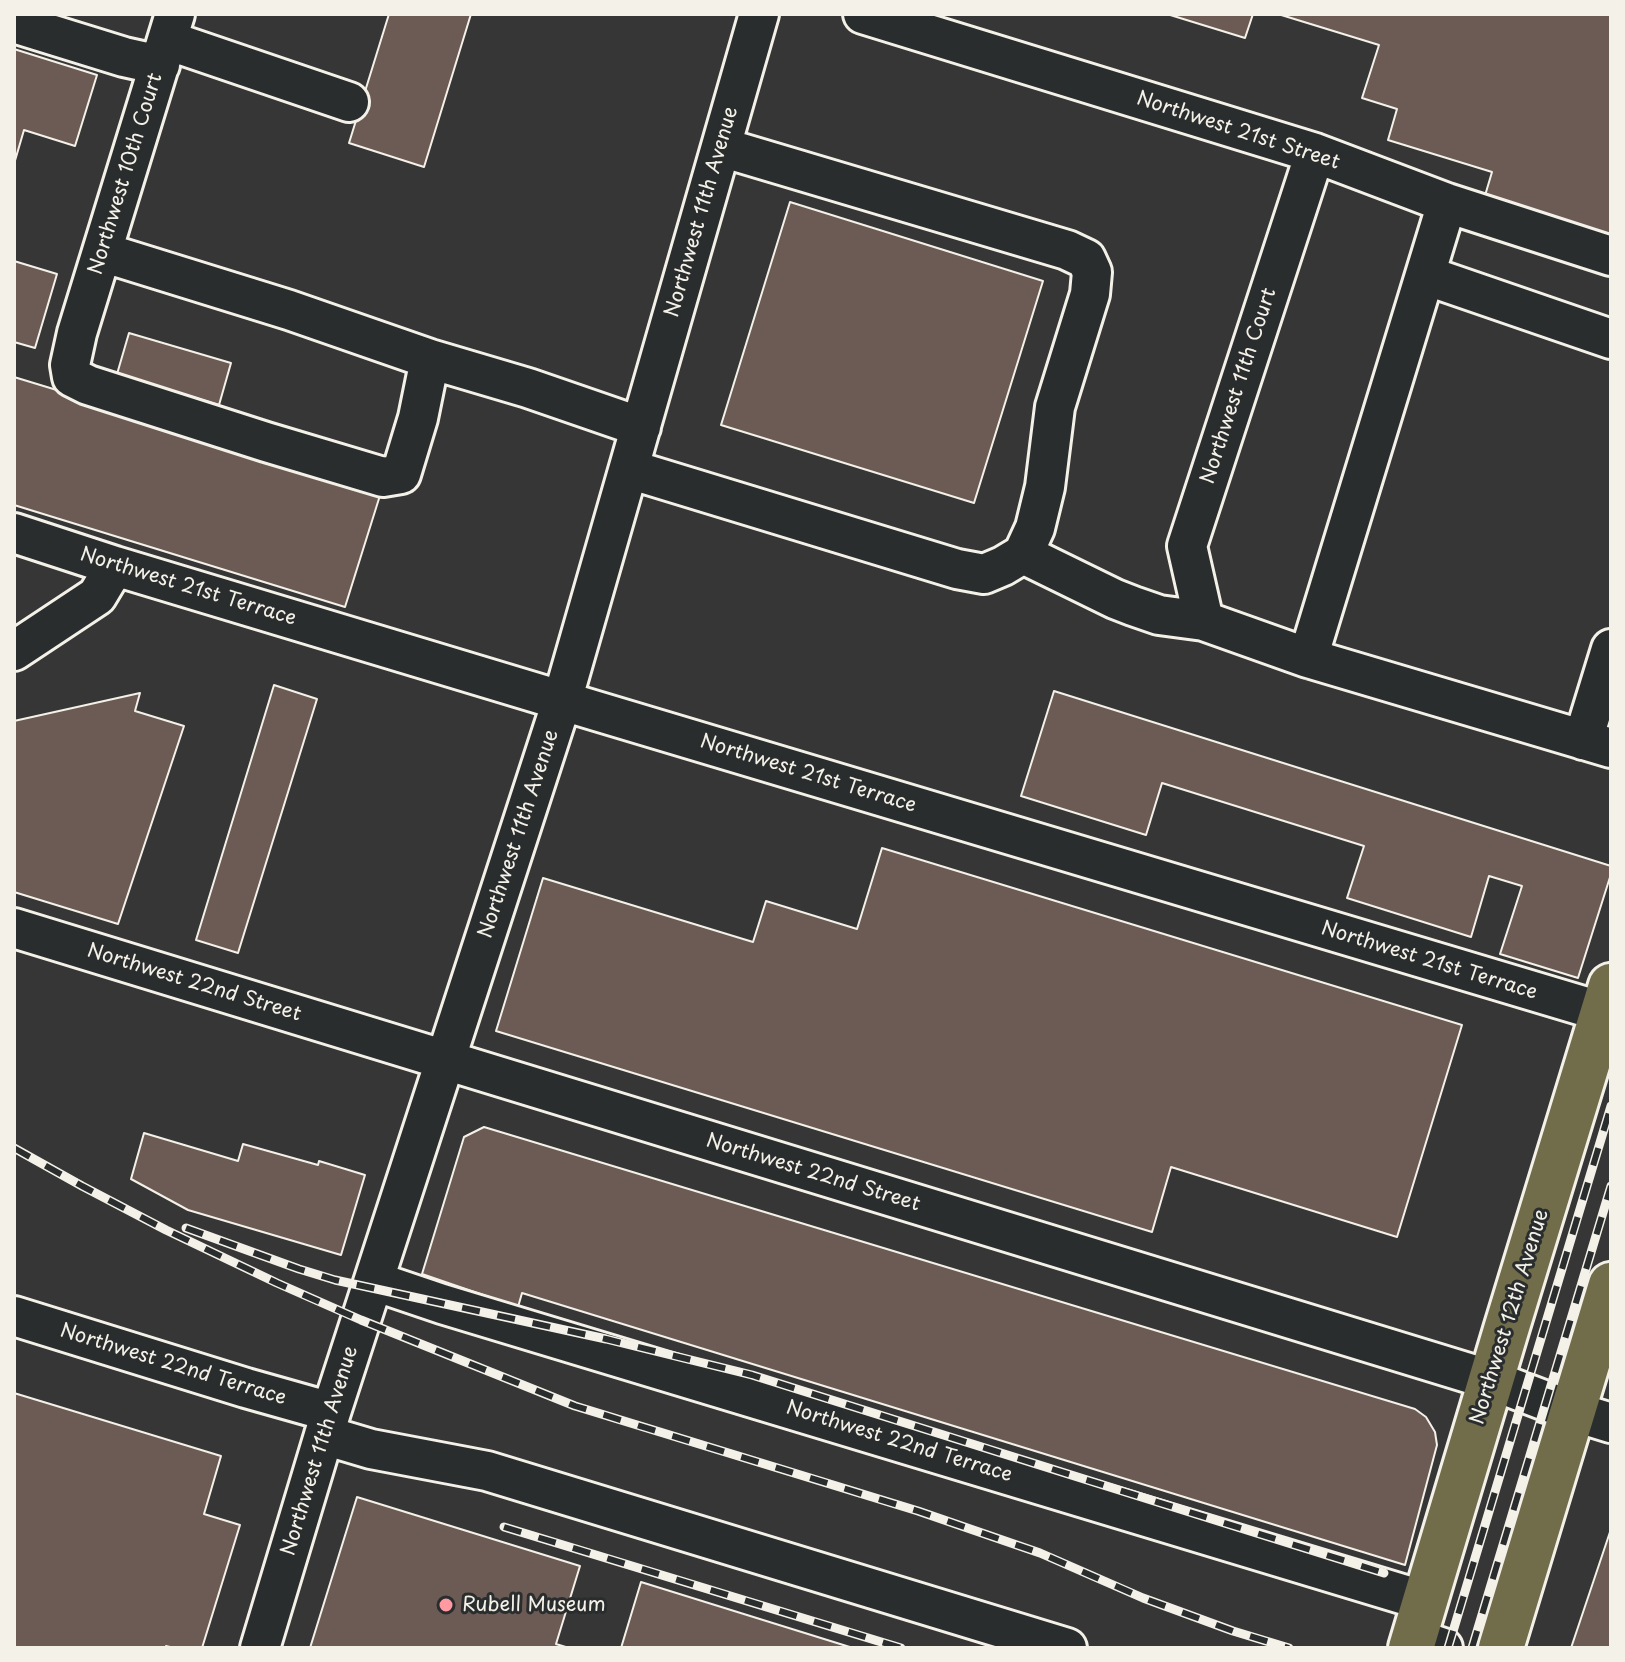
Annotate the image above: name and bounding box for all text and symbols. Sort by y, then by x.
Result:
street label: Northwest 10th Court [84,70,168,278]
street label: Northwest 21st Street [1133,87,1343,175]
street label: Northwest 11th Avenue [660,104,744,320]
street label: Northwest 11th Court [1196,285,1282,487]
street label: Northwest 21st Terrace [77,543,299,631]
street label: Northwest 11th Avenue [474,727,564,941]
street label: Northwest 21st Terrace [697,730,919,818]
street label: Northwest 21st Terrace [1318,917,1540,1005]
street label: Northwest 22nd Street [84,939,304,1027]
street label: Northwest 22nd Street [703,1129,923,1217]
street label: Northwest 12th Avenue [1466,1207,1554,1427]
street label: Northwest 22nd Terrace [57,1319,289,1411]
street label: Northwest 11th Avenue [277,1343,363,1559]
street label: Northwest 22nd Terrace [783,1396,1015,1488]
place label: Rubell Museum [462,1593,606,1617]
marker: Rubell Museum [437,1596,455,1614]

